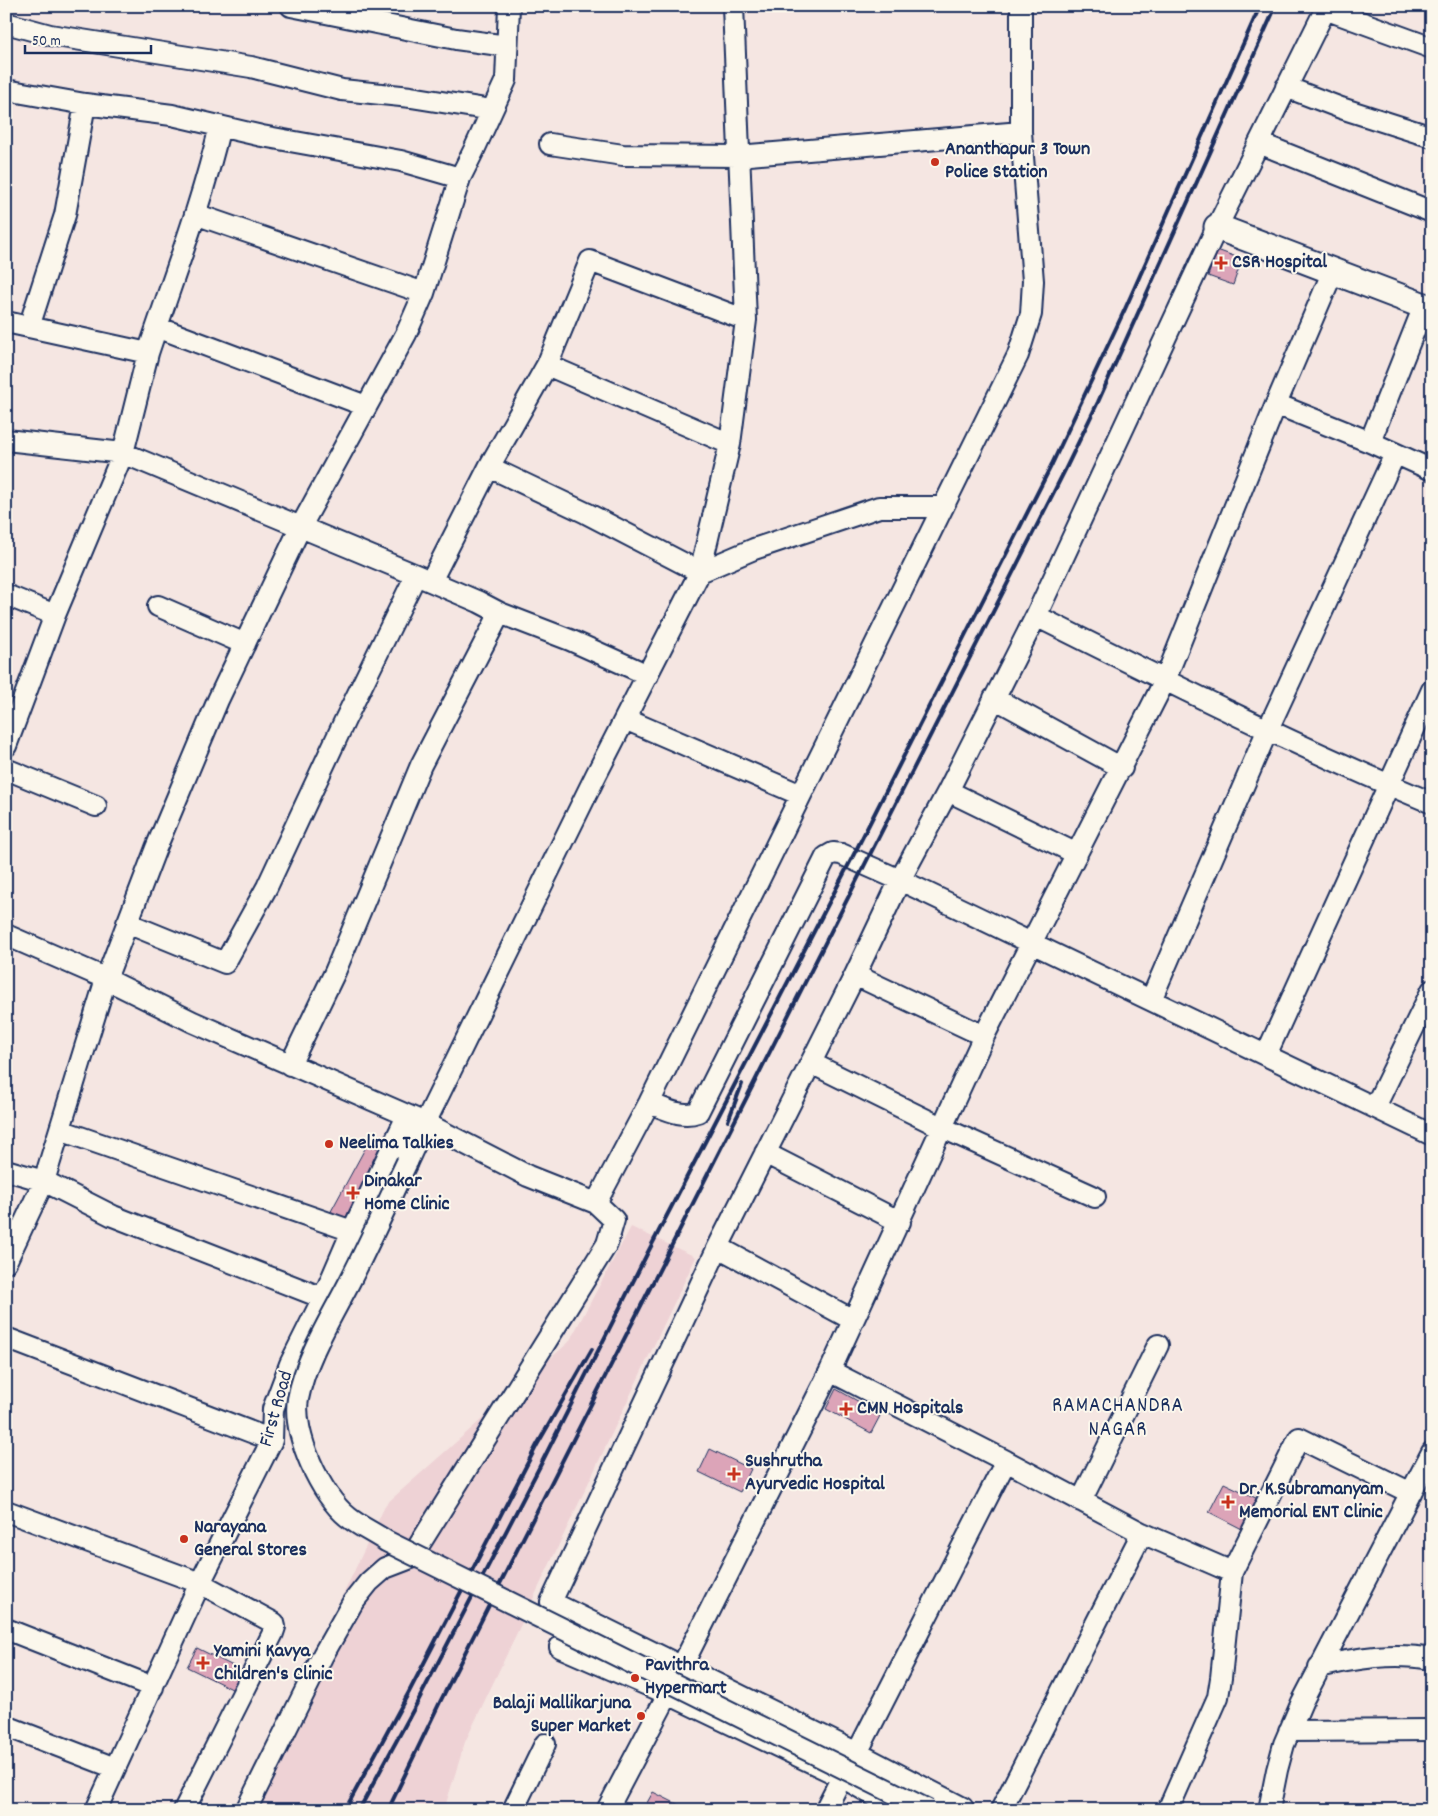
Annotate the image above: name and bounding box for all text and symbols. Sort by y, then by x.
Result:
scale bar [25,22,151,54]
text: 50 m [32,31,61,53]
place label: Ananthapur 3 Town Police Station [945,136,1090,187]
marker: Ananthapur 3 Town Police Station [929,156,941,168]
place label: CSR Hospital [1232,249,1327,277]
marker: CSR Hospital [1214,256,1228,270]
place label: Neelima Talkies [339,1130,454,1158]
marker: Neelima Talkies [323,1138,335,1150]
place label: Dinakar Home Clinic [364,1168,450,1219]
marker: Dinakar Home Clinic [346,1186,360,1200]
street label: First Road [253,1368,301,1450]
district label: RAMACHANDRA NAGAR [1052,1392,1184,1446]
place label: CMN Hospitals [857,1395,963,1423]
marker: CMN Hospitals [839,1402,853,1416]
place label: Sushrutha Ayurvedic Hospital [745,1448,885,1499]
marker: Sushrutha Ayurvedic Hospital [727,1467,741,1481]
place label: Dr. K.Subramanyam Memorial ENT Clinic [1239,1476,1384,1527]
marker: Dr. K.Subramanyam Memorial ENT Clinic [1221,1495,1235,1509]
place label: Narayana General Stores [194,1514,307,1565]
marker: Narayana General Stores [178,1533,190,1545]
place label: Yamini Kavya Children's Clinic [213,1638,332,1689]
place label: Pavithra Hypermart [645,1652,727,1703]
marker: Yamini Kavya Children's Clinic [196,1656,210,1670]
marker: Pavithra Hypermart [629,1672,641,1684]
place label: Balaji Mallikarjuna Super Market [493,1690,632,1741]
marker: Balaji Mallikarjuna Super Market [635,1710,647,1722]

